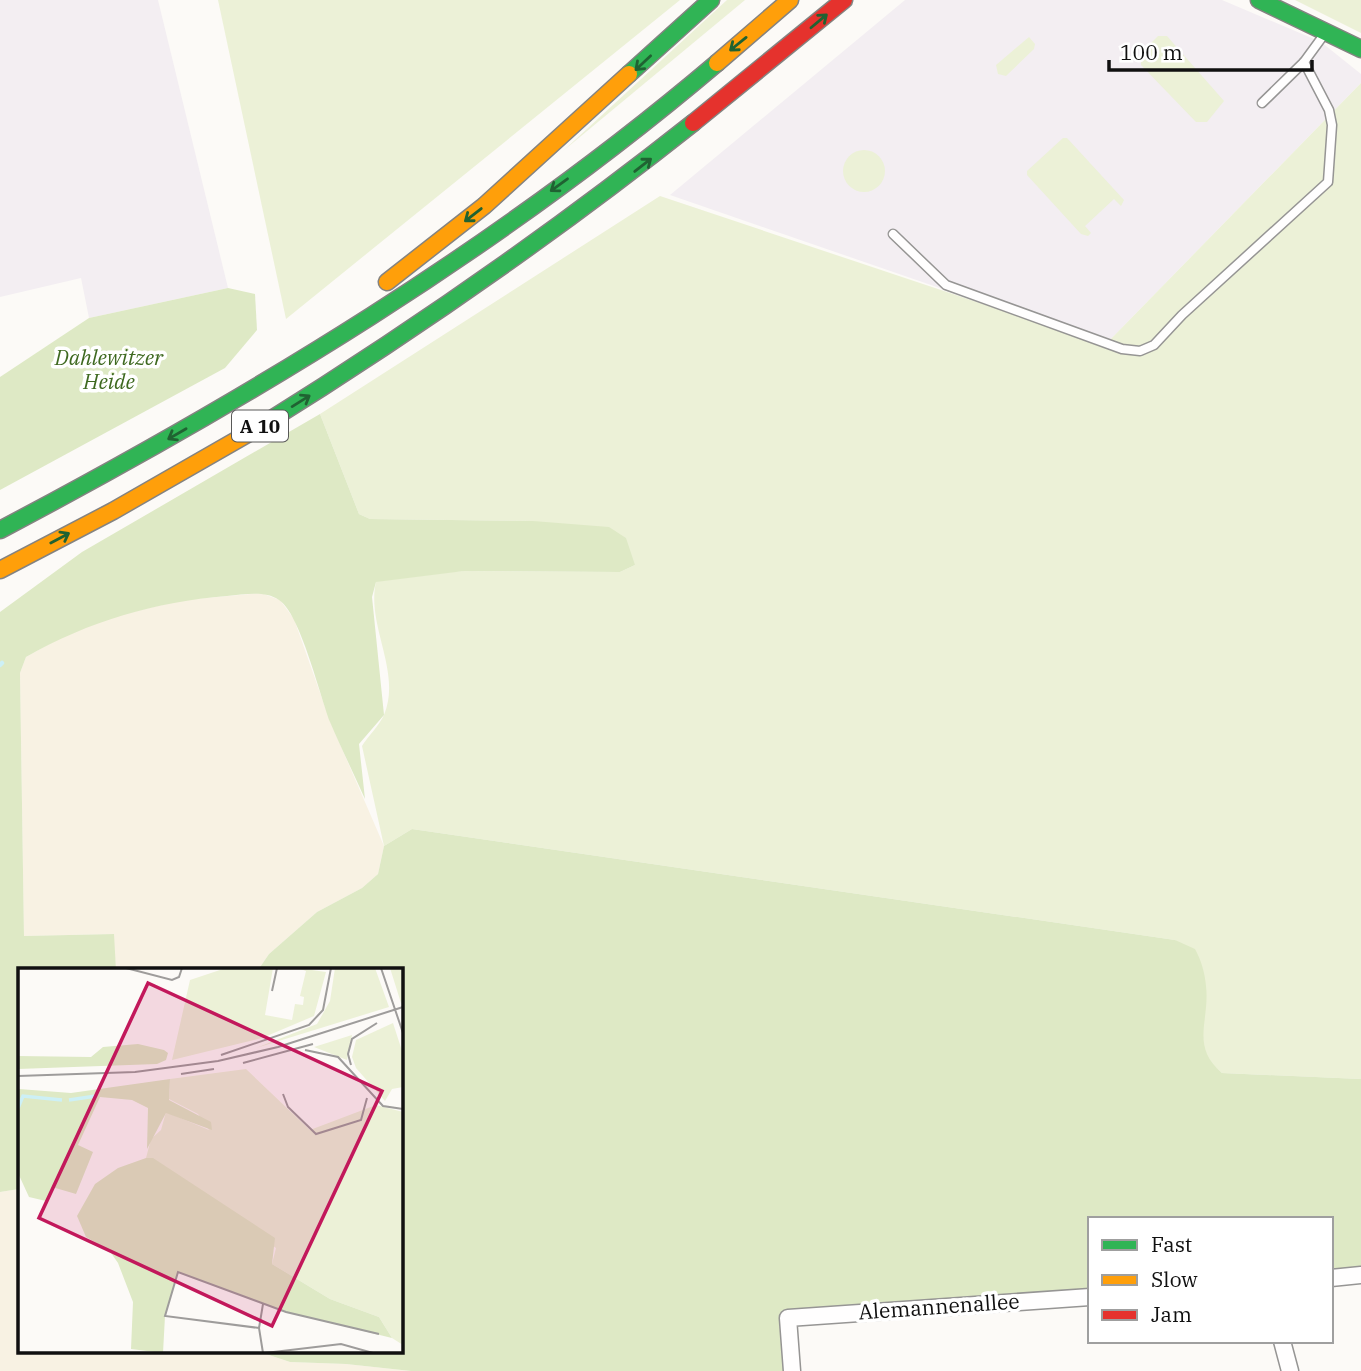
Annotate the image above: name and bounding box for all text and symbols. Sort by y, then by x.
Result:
one-way arrow [810,13,828,29]
scale bar [1109,28,1312,72]
one-way arrow [729,36,747,52]
text: 100 m [1120,38,1183,66]
one-way arrow [634,55,652,71]
one-way arrow [633,157,651,172]
one-way arrow [550,177,569,192]
one-way arrow [464,207,483,222]
park label: Dahlewitzer Heide [54,343,164,395]
one-way arrow [290,394,310,408]
road number: A 10 [232,410,288,442]
one-way arrow [167,428,188,441]
one-way arrow [50,531,70,545]
inset map [18,968,402,1354]
legend [1088,1217,1333,1343]
text: Fast [1151,1230,1192,1258]
text: Slow [1151,1265,1198,1293]
street label: Alemannenallee [857,1286,1020,1326]
text: Jam [1151,1300,1192,1328]

